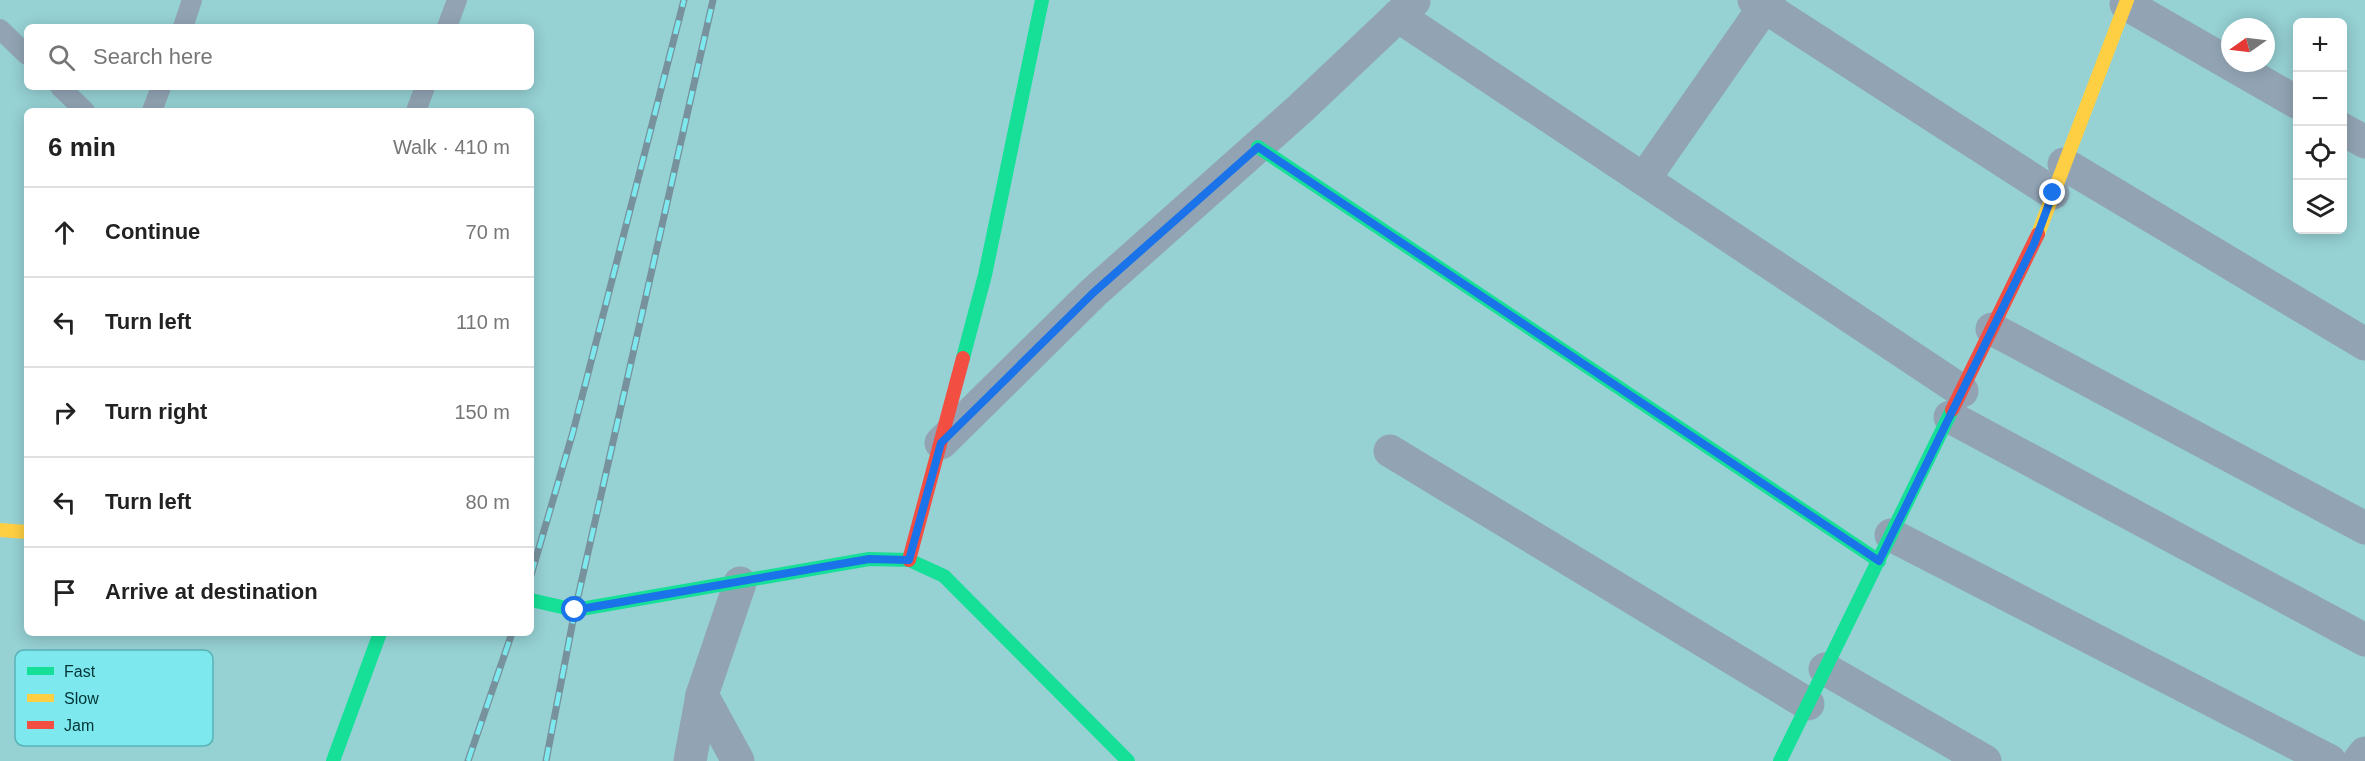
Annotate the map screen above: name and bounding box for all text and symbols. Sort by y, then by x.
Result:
north arrow [2221,18,2275,72]
map controls [2293,18,2347,234]
button: + [2293,18,2347,72]
search box [24,24,534,90]
icon: search [45,41,78,74]
text: Search here [93,44,213,69]
button: − [2293,72,2347,126]
button: locate [2293,126,2347,180]
text: 6 min [48,132,116,162]
text: Walk · 410 m [393,136,510,158]
route end [2039,179,2065,205]
button: layers [2293,180,2347,234]
icon: ahead [48,216,81,249]
text: Continue [105,219,200,244]
text: 70 m [466,221,510,243]
icon: left [48,306,81,339]
text: Turn left [105,309,191,334]
text: 110 m [456,311,510,333]
icon: right [48,396,81,429]
text: Turn right [105,399,207,424]
text: 150 m [454,401,510,423]
icon: left [48,486,81,519]
text: Turn left [105,489,191,514]
text: 80 m [466,491,510,513]
icon: arrive [48,576,81,609]
text: Arrive at destination [105,579,318,604]
route start [561,596,587,622]
legend [15,650,213,746]
text: Fast [64,663,96,680]
text: Slow [64,690,99,707]
text: Jam [64,717,94,734]

